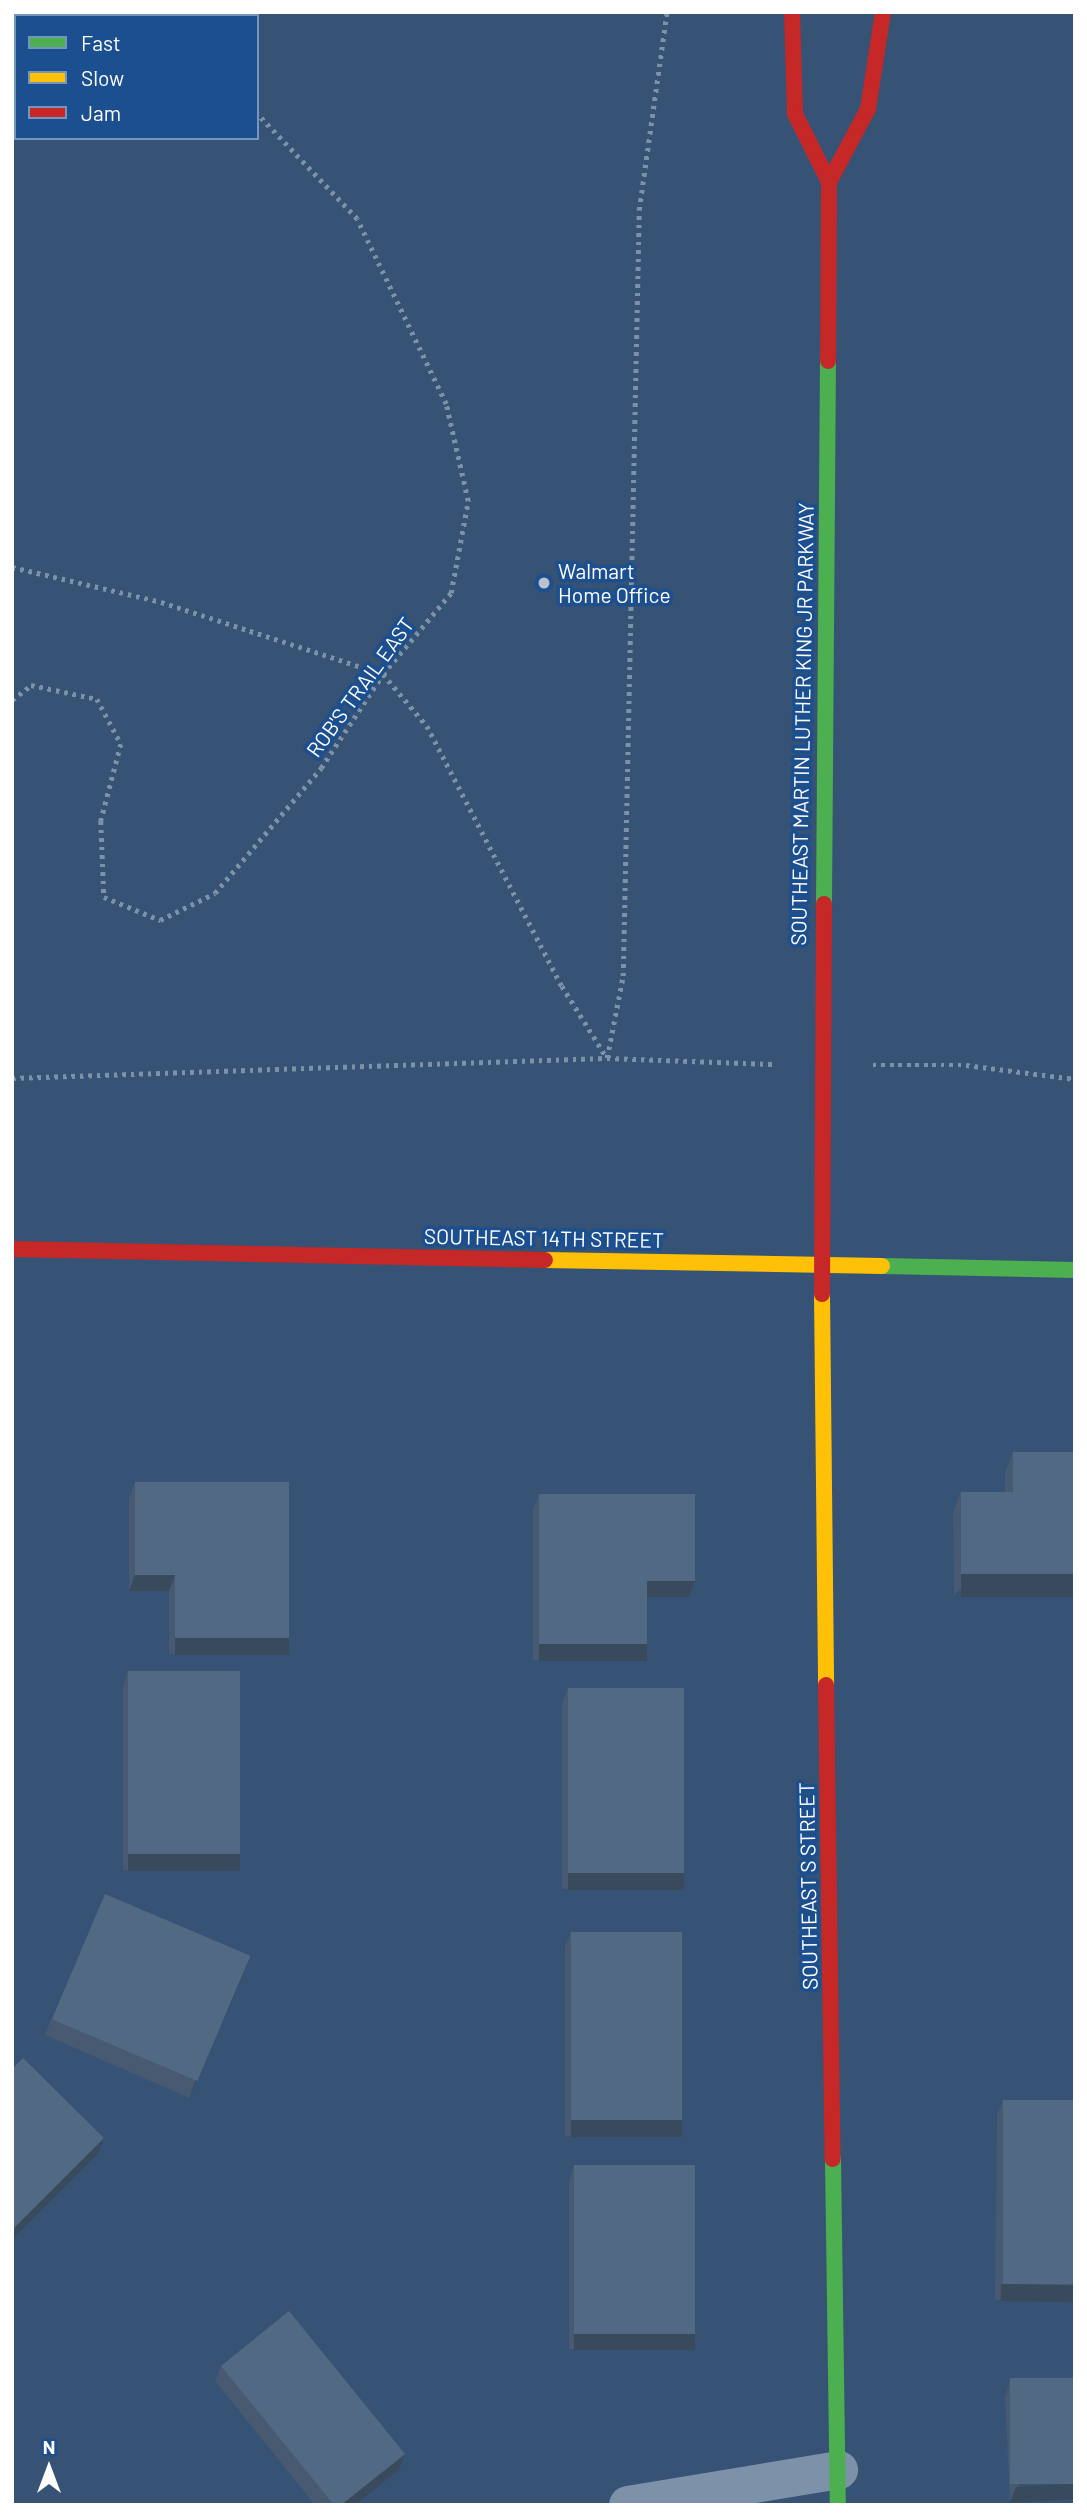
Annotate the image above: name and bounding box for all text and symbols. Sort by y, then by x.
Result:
legend [14,14,259,140]
text: Fast [81,30,121,55]
text: Slow [81,65,124,90]
text: Jam [81,100,121,125]
street label: SOUTHEAST MARTIN LUTHER KING JR PARKWAY [786,502,818,946]
place label: Walmart Home Office [558,558,671,608]
marker: Walmart Home Office [536,575,552,591]
street label: ROB'S TRAIL EAST [301,612,419,762]
street label: SOUTHEAST 14TH STREET [424,1223,664,1253]
street label: SOUTHEAST S STREET [794,1782,822,1990]
north arrow [14,2433,84,2503]
text: N [43,2435,55,2458]

